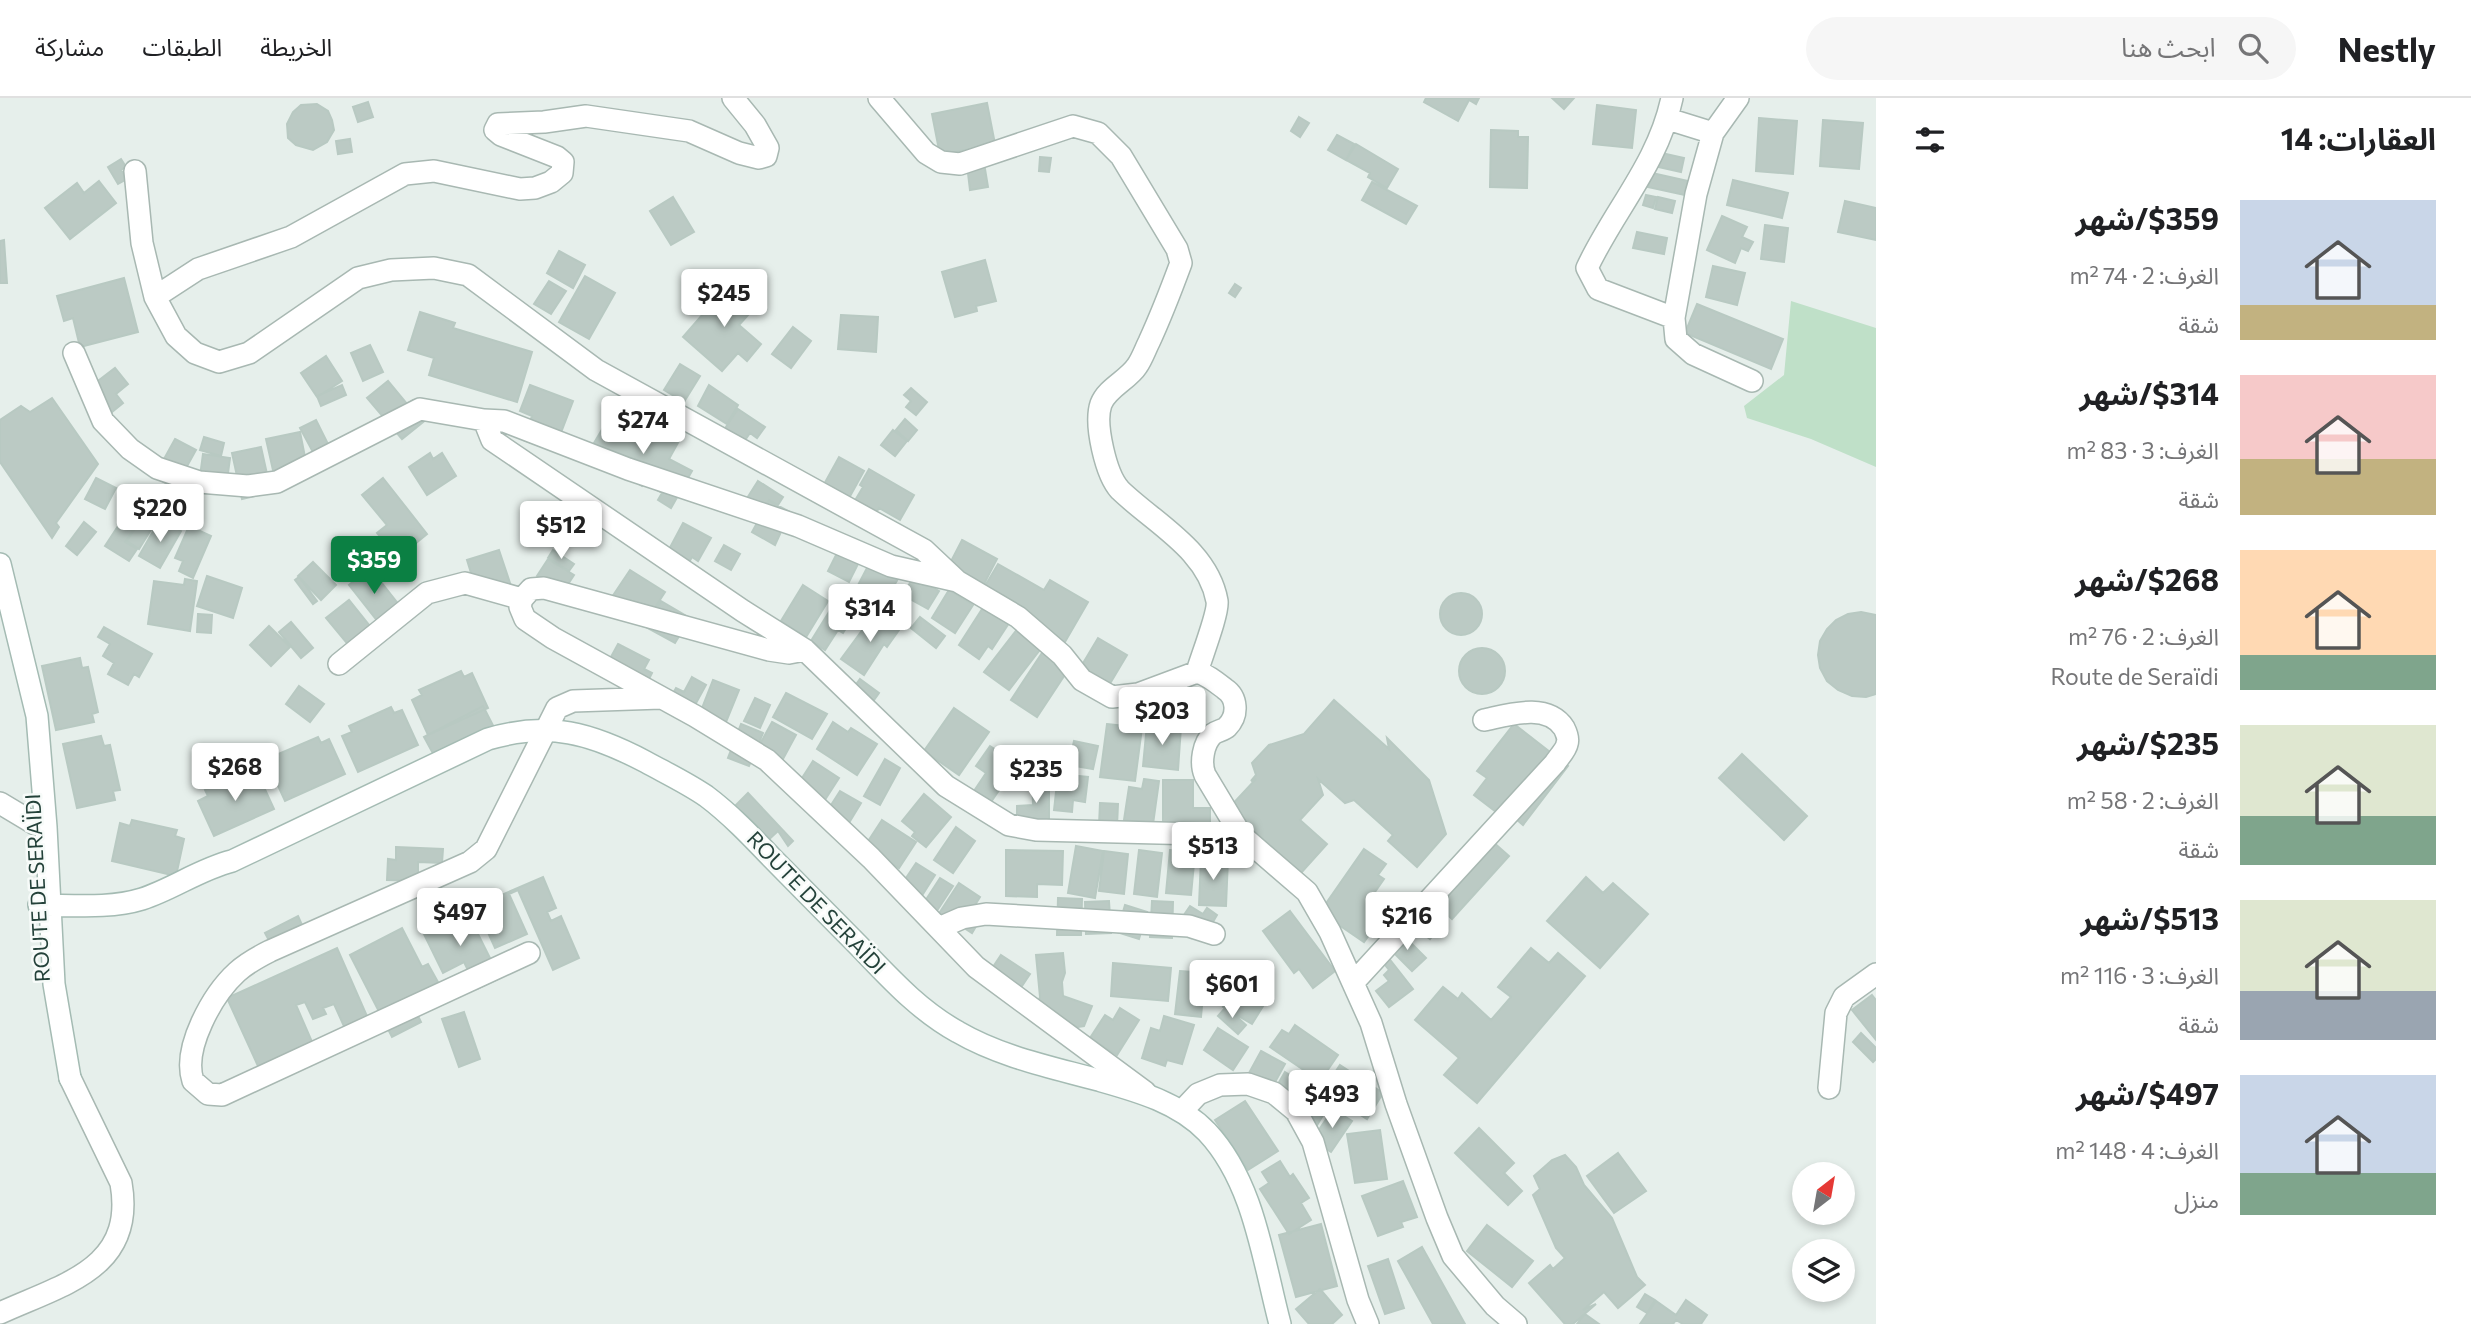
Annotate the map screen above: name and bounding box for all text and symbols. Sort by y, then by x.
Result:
search box [1806,17,2296,80]
text: Nestly [2338,28,2436,69]
icon: search [2234,29,2272,67]
text: ابحث هنا [2121,31,2216,62]
text: مشاركة [35,32,104,61]
text: الطبقات [142,32,222,61]
text: الخريطة [260,32,332,61]
text: العقارات: 14 [2281,119,2436,156]
icon: filters [1911,121,1949,159]
text: $359/شهر [2076,199,2219,236]
icon: home [2296,228,2380,312]
text: الغرف: 2 · 74 m² [2069,261,2219,289]
pin: $245 [683,270,765,329]
text: $245 [697,278,751,306]
text: شقة [2178,310,2219,338]
text: $314/شهر [2080,374,2219,411]
pin: $274 [602,396,684,456]
icon: home [2296,403,2380,487]
text: $274 [617,405,669,433]
text: الغرف: 3 · 83 m² [2067,436,2219,464]
pin: $220 [119,484,201,544]
text: شقة [2178,485,2219,513]
text: $220 [133,493,187,521]
pin: $512 [520,502,602,561]
text: $512 [536,510,586,538]
pin: $359 [333,536,415,596]
text: $359 [347,545,401,573]
text: $268/شهر [2075,560,2219,597]
icon: home [2296,578,2380,662]
pin: $314 [829,584,911,644]
text: $314 [844,593,896,621]
text: الغرف: 2 · 76 m² [2068,622,2219,650]
text: Route de Seraïdi [2050,662,2219,690]
pin: $203 [1121,688,1203,747]
text: $203 [1135,696,1189,724]
text: $235/شهر [2077,724,2219,761]
pin: $268 [194,744,276,803]
pin: $235 [995,746,1077,805]
text: $268 [208,752,262,780]
icon: home [2296,753,2380,837]
text: $235 [1009,754,1063,782]
text: الغرف: 2 · 58 m² [2067,786,2219,814]
street label: ROUTE DE SERAÏDI [19,793,54,983]
pin: $513 [1172,822,1254,882]
street label: ROUTE DE SERAÏDI [743,825,892,979]
text: $513 [1188,831,1238,859]
text: شقة [2178,835,2219,863]
pin: $497 [419,888,501,948]
pin: $216 [1366,892,1448,952]
text: $497 [433,897,487,925]
text: $513/شهر [2080,899,2219,936]
text: $216 [1382,901,1432,929]
icon: home [2296,928,2380,1012]
pin: $601 [1191,960,1273,1020]
text: الغرف: 3 · 116 m² [2060,961,2219,989]
text: $601 [1205,969,1259,997]
text: شقة [2178,1010,2219,1038]
pin: $493 [1291,1070,1373,1130]
text: $497/شهر [2076,1074,2219,1111]
text: $493 [1305,1079,1359,1107]
icon: home [2296,1103,2380,1187]
text: الغرف: 4 · 148 m² [2055,1136,2219,1164]
north arrow [1792,1162,1855,1225]
map controls [1792,1162,1855,1302]
text: منزل [2174,1185,2219,1213]
button: layers [1792,1239,1855,1302]

